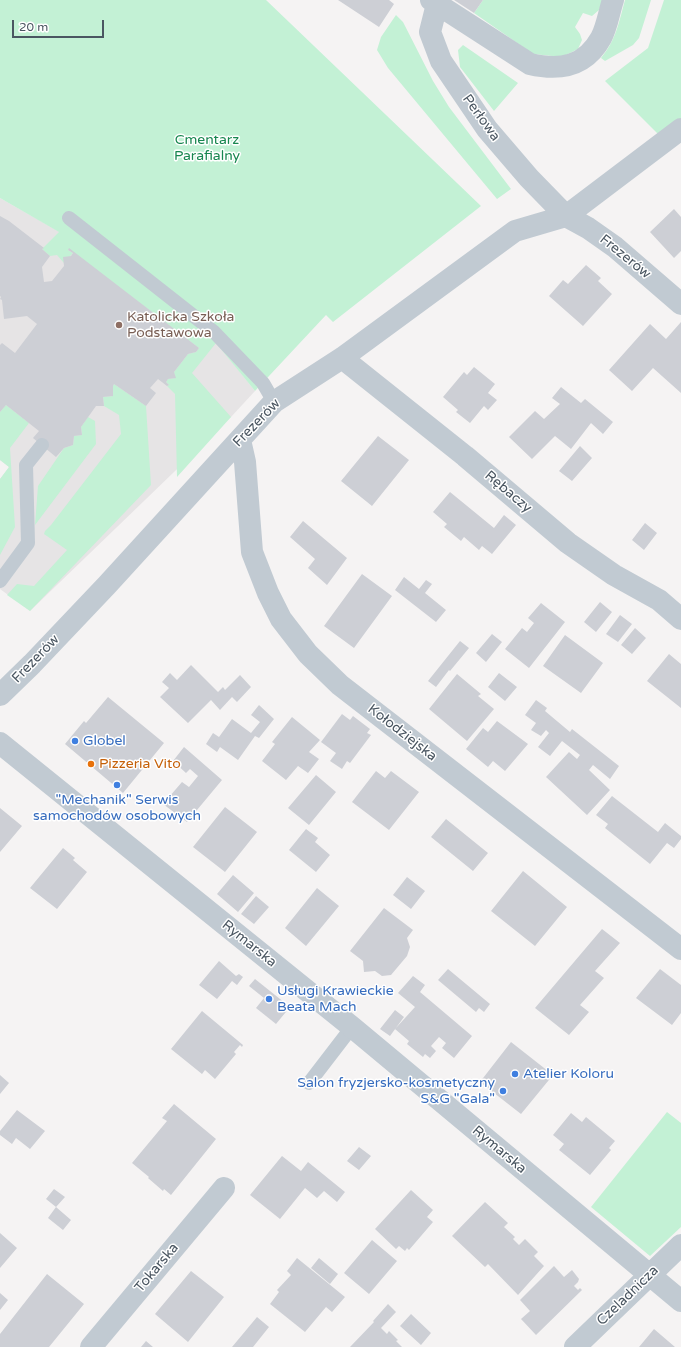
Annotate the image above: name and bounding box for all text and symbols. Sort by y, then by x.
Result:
scale bar [14,12,106,38]
text: 20 m [19,20,48,34]
street label: Perłowa [459,91,503,145]
park label: Cmentarz Parafialny [174,132,240,164]
street label: Frezerów [596,231,654,283]
place label: Katolicka Szkoła Podstawowa [127,309,234,342]
marker: Katolicka Szkoła Podstawowa [114,320,124,330]
street label: Frezerów [230,395,284,451]
street label: Rębaczy [481,467,535,517]
street label: Frezerów [9,631,63,687]
street label: Kołodziejska [364,701,440,765]
place label: Globel [83,733,126,749]
marker: Globel [70,736,80,746]
place label: Pizzeria Vito [99,756,181,772]
marker: Pizzeria Vito [86,759,96,769]
marker: "Mechanik" Serwis samochodów osobowych [112,780,122,790]
place label: "Mechanik" Serwis samochodów osobowych [33,792,201,824]
street label: Rymarska [218,917,280,971]
place label: Usługi Krawieckie Beata Mach [277,983,394,1016]
marker: Usługi Krawieckie Beata Mach [264,994,274,1004]
place label: Atelier Koloru [523,1066,614,1082]
marker: Atelier Koloru [510,1069,520,1079]
place label: Salon fryzjersko-kosmetyczny S&G "Gala" [297,1075,495,1108]
marker: Salon fryzjersko-kosmetyczny S&G "Gala" [498,1086,508,1096]
street label: Rymarska [468,1122,530,1178]
street label: Tokarska [132,1240,182,1296]
street label: Czeladnicza [594,1262,662,1330]

